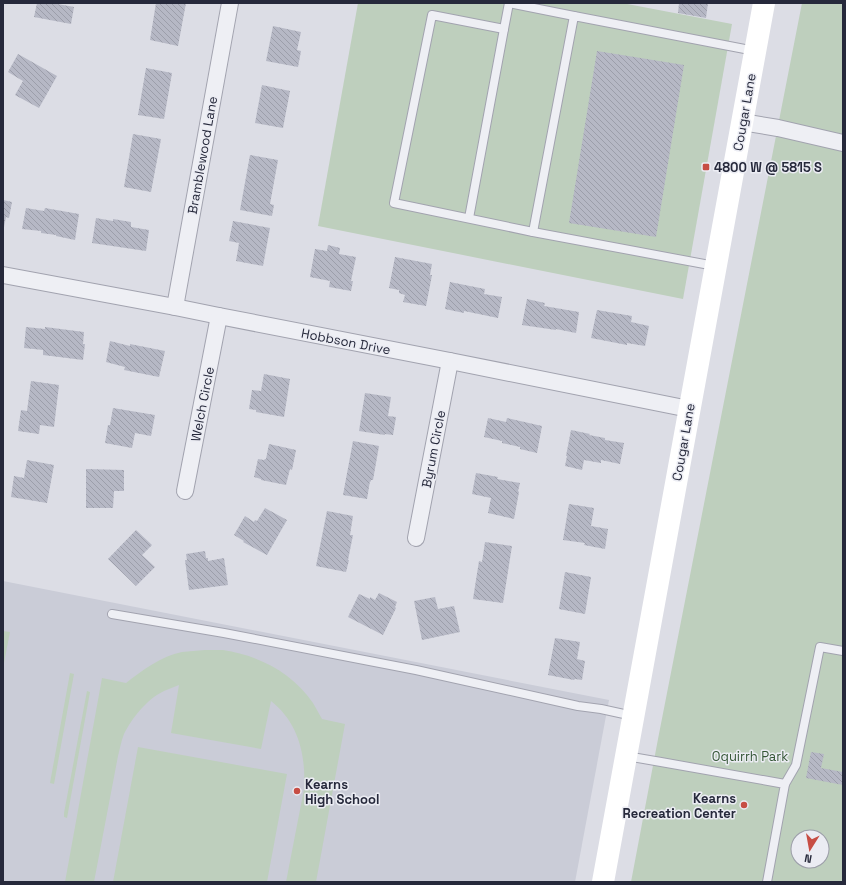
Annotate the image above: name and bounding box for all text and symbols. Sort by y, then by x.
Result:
street label: Cougar Lane [729,72,760,152]
street label: Bramblewood Lane [184,95,221,215]
place label: 4800 W @ 5815 S [714,159,822,176]
marker: 4800 W @ 5815 S [701,162,711,172]
street label: Hobbson Drive [300,324,392,358]
street label: Welch Circle [187,365,218,443]
street label: Cougar Lane [668,402,699,482]
street label: Byrum Circle [418,409,449,489]
park label: Oquirrh Park [712,748,788,765]
place label: Kearns High School [305,776,379,808]
marker: Kearns High School [292,786,302,796]
place label: Kearns Recreation Center [623,790,736,822]
marker: Kearns Recreation Center [739,800,749,810]
north arrow [790,829,830,869]
text: N [803,851,813,866]

